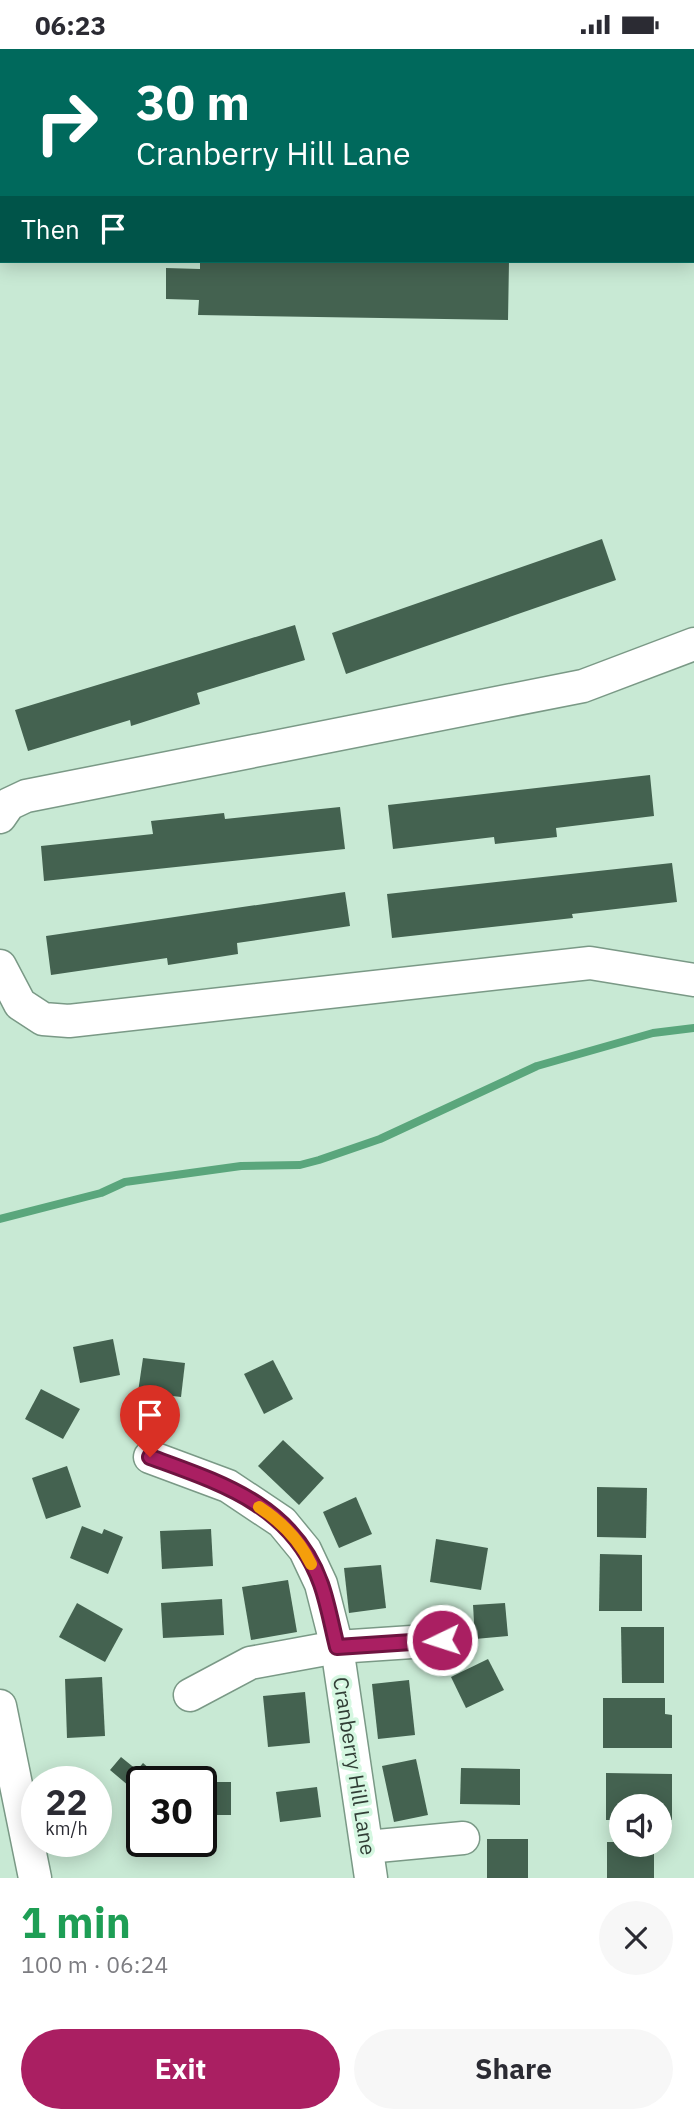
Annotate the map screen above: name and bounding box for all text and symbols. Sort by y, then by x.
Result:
text: 06:23 [35,8,106,42]
text: 30 m [136,70,250,133]
icon: right [21,77,112,168]
text: Cranberry Hill Lane [136,132,410,174]
icon: arrive [94,210,132,248]
text: Then [21,212,80,246]
pin [120,1385,180,1457]
icon: arrive [131,1396,169,1434]
position arrow [405,1603,479,1677]
street label: Cranberry Hill Lane [327,1675,383,1857]
speed limit sign: 30 [126,1766,217,1857]
text: 22 [45,1779,88,1825]
map controls [609,1794,672,1857]
button: sound [609,1794,672,1857]
text: km/h [45,1817,88,1840]
text: 1 min [21,1895,131,1950]
button: close [599,1901,673,1975]
text: 100 m · 06:24 [21,1949,168,1979]
button: Exit [21,2029,340,2109]
button: Share [354,2029,673,2109]

